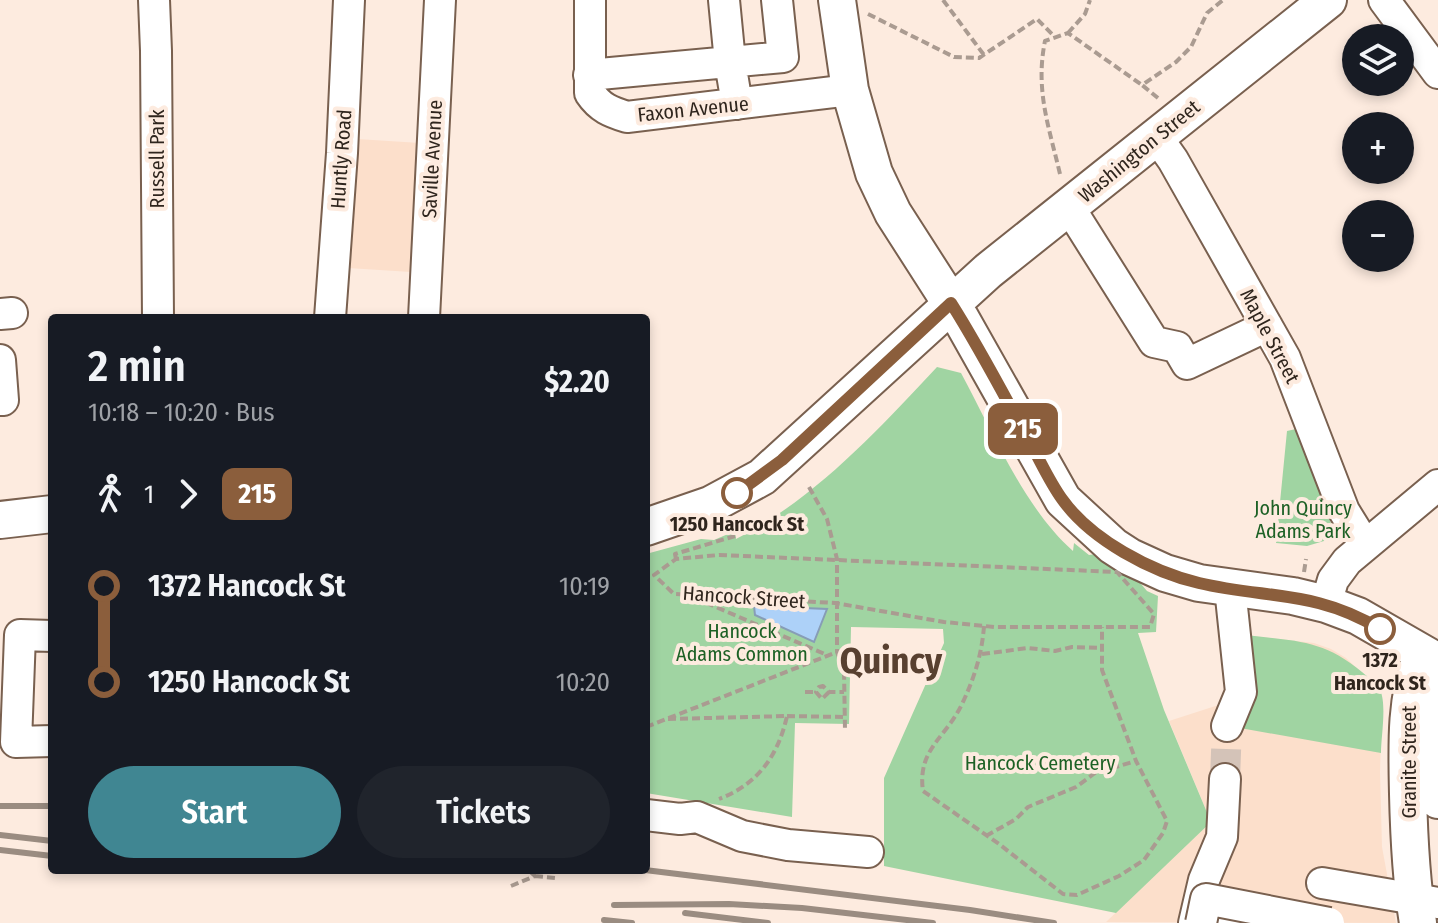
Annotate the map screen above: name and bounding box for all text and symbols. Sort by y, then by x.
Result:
map controls [1342,24,1414,272]
button: layers [1342,24,1414,96]
street label: Faxon Avenue [636,91,750,127]
street label: Washington Street [1073,94,1205,207]
street label: Saville Avenue [417,99,447,219]
street label: Huntly Road [326,108,356,210]
street label: Russell Park [145,109,169,208]
button: + [1342,112,1414,184]
button: − [1342,200,1414,272]
street label: Maple Street [1235,285,1305,388]
text: 2 min [88,340,186,393]
text: $2.20 [544,364,610,400]
text: 10:18 – 10:20 · Bus [88,397,275,428]
line badge: 215 [977,403,1069,455]
text: 215 [1004,412,1042,445]
icon: walk [88,472,132,516]
icon: forward [166,472,210,516]
text: 215 [238,477,276,510]
marker: 1250 Hancock St [722,478,752,508]
text: 1 [144,479,154,510]
park label: John Quincy Adams Park [1254,496,1352,543]
place label: 1250 Hancock St [670,512,805,536]
text: 1372 Hancock St [148,568,346,604]
text: 10:19 [559,571,610,602]
street label: Hancock Street [682,581,807,613]
marker: 1372 Hancock St [1365,614,1395,644]
park label: Hancock Adams Common [676,619,808,666]
district label: Quincy [840,639,943,683]
place label: 1372 Hancock St [1334,648,1427,695]
text: 1250 Hancock St [148,664,350,700]
text: 10:20 [556,667,610,698]
street label: Granite Street [1397,705,1421,819]
park label: Hancock Cemetery [965,751,1115,775]
button: Start [88,766,341,858]
button: Tickets [357,766,610,858]

